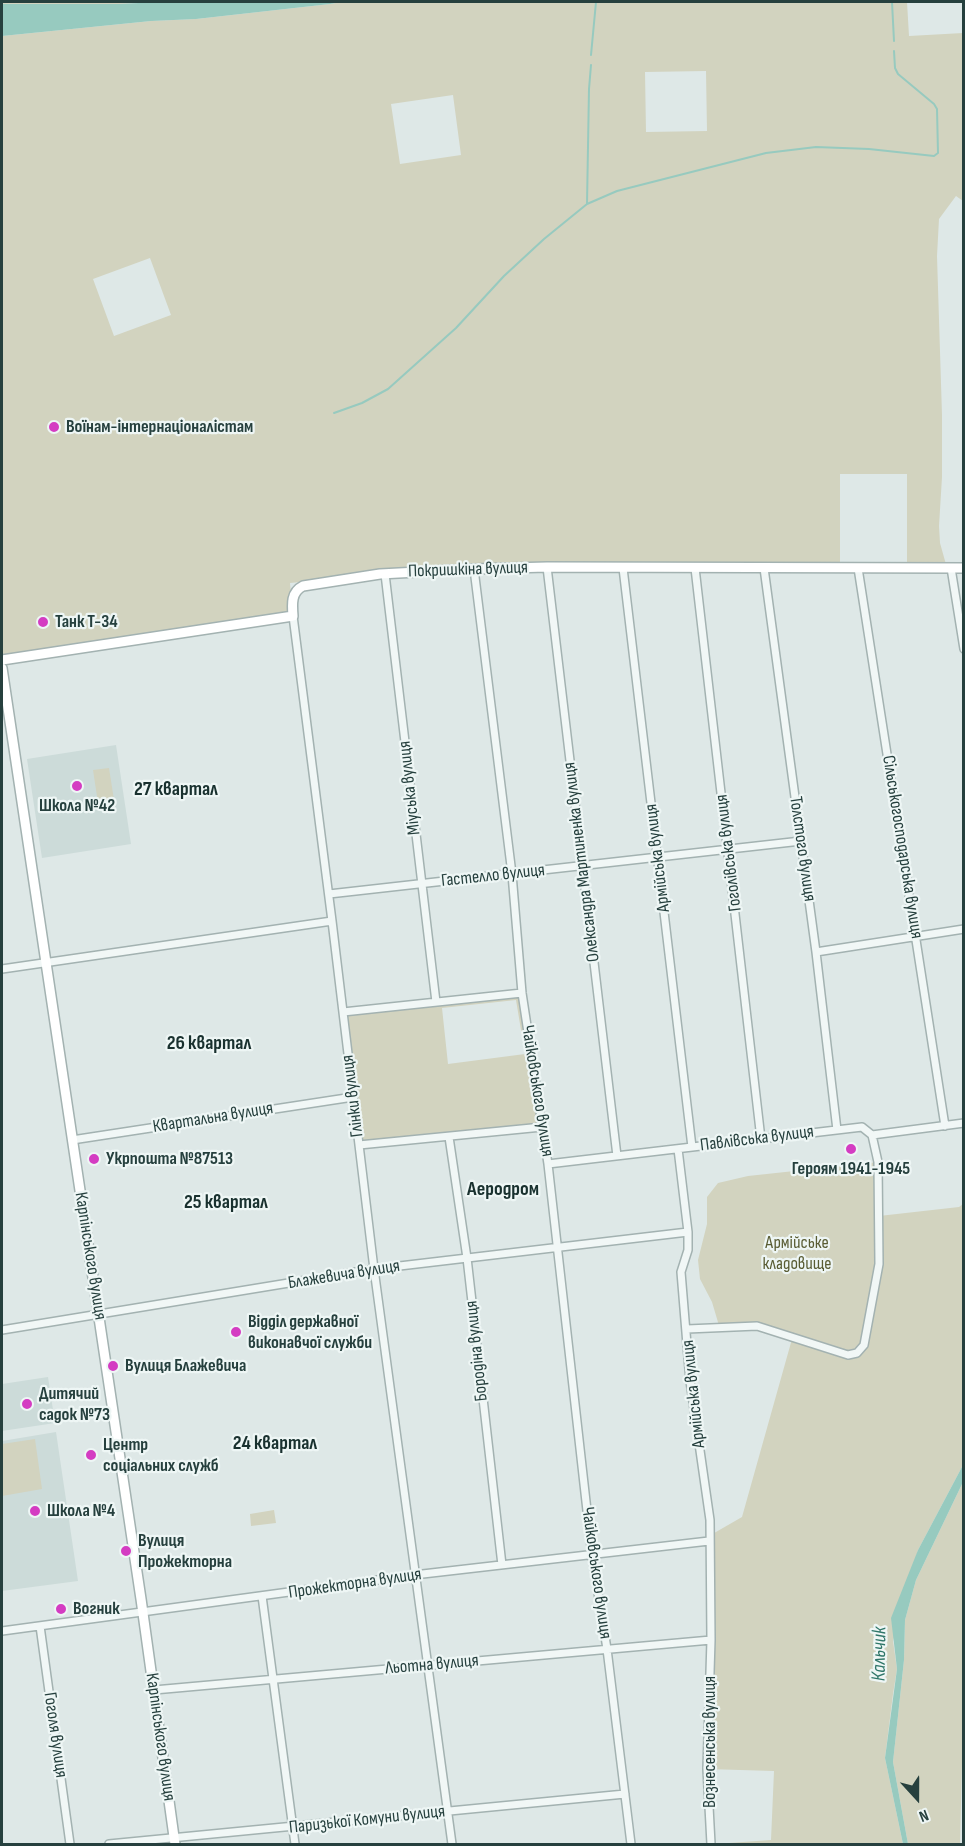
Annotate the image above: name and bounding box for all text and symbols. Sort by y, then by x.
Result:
place label: Воїнам-інтернаціоналістам [66,416,253,438]
marker: Воїнам-інтернаціоналістам [47,420,61,434]
street label: Покришкіна вулиця [408,557,528,583]
place label: Танк Т-34 [55,611,118,633]
marker: Танк Т-34 [36,615,50,629]
street label: Міуська вулиця [394,740,426,836]
street label: Сільськогосподарська вулиця [877,754,927,940]
street label: Олександра Мартиненка вулиця [559,761,605,963]
district label: 27 квартал [134,778,218,802]
marker: Школа №42 [70,779,84,793]
street label: Гоголівська вулиця [711,793,747,913]
place label: Школа №42 [39,795,115,817]
street label: Толстого вулиця [784,795,820,903]
street label: Армійська вулиця [641,803,675,913]
street label: Гастелло вулиця [440,860,546,892]
street label: Чайковського вулиця [516,1024,558,1158]
district label: 26 квартал [167,1032,251,1056]
street label: Глінки вулиця [337,1054,369,1138]
street label: Квартальна вулиця [151,1098,275,1138]
street label: Павлівська вулиця [699,1121,815,1157]
marker: Героям 1941-1945 [844,1142,858,1156]
place label: Укрпошта №87513 [106,1148,233,1170]
marker: Укрпошта №87513 [87,1152,101,1166]
place label: Героям 1941-1945 [792,1158,910,1180]
district label: Аеродром [467,1178,539,1202]
street label: Карпінського вулиця [69,1191,111,1321]
district label: 25 квартал [184,1191,268,1215]
park label: Армійське кладовище [762,1232,832,1274]
street label: Блажевича вулиця [287,1256,401,1294]
street label: Бородіна вулиця [461,1300,493,1402]
place label: Відділ державної виконавчої служби [248,1311,372,1354]
marker: Відділ державної виконавчої служби [229,1325,243,1339]
street label: Армійська вулиця [678,1339,710,1449]
place label: Вулиця Блажевича [125,1355,246,1377]
marker: Вулиця Блажевича [106,1359,120,1373]
place label: Дитячий садок №73 [39,1383,110,1426]
marker: Дитячий садок №73 [20,1397,34,1411]
district label: 24 квартал [233,1432,317,1456]
place label: Центр соціальних служб [103,1434,219,1476]
marker: Центр соціальних служб [84,1448,98,1462]
place label: Школа №4 [47,1500,115,1522]
marker: Школа №4 [28,1504,42,1518]
street label: Чайковського вулиця [576,1506,616,1640]
place label: Вулиця Прожекторна [138,1530,232,1572]
marker: Вулиця Прожекторна [119,1544,133,1558]
street label: Прожекторна вулиця [287,1564,423,1604]
place label: Вогник [73,1598,120,1620]
marker: Вогник [54,1602,68,1616]
water label: Кальчик [868,1627,892,1681]
street label: Льотна вулиця [384,1650,480,1680]
street label: Карпінського вулиця [140,1672,180,1802]
street label: Вознесенська вулиця [699,1676,721,1808]
street label: Гоголя вулиця [38,1691,72,1779]
north arrow [887,1768,947,1828]
street label: Паризької Комуни вулиця [288,1801,446,1839]
text: N [916,1805,931,1826]

